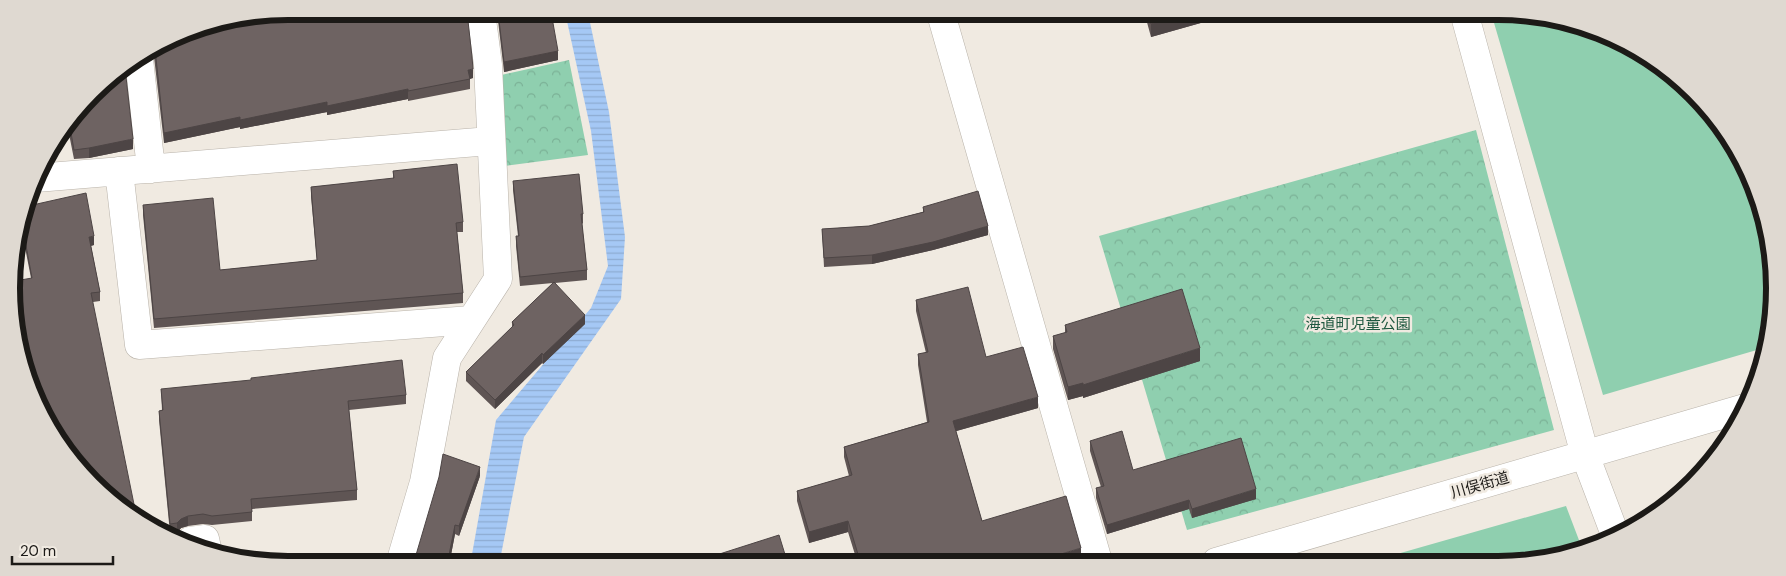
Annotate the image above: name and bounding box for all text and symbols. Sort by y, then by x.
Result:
park label: 海道町児童公園 [1305,314,1411,334]
street label: 川俣街道 [1448,467,1512,503]
scale bar [12,534,114,566]
text: 20 m [20,541,56,561]

